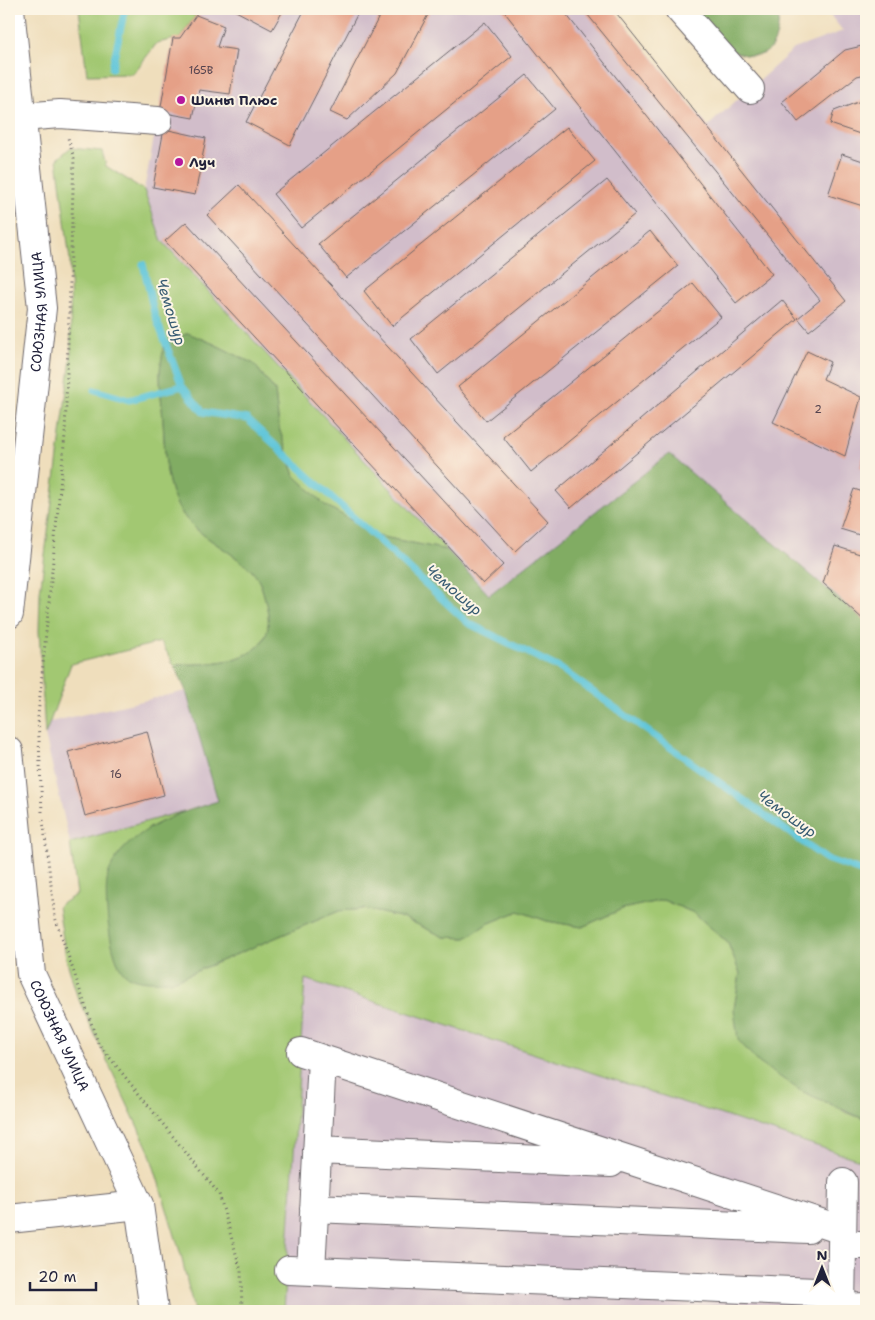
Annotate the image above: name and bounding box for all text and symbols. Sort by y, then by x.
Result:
house number: 165В [189,63,214,78]
place label: Шины Плюс [191,91,277,109]
marker: Шины Плюс [175,94,187,106]
place label: Луч [189,153,215,171]
marker: Луч [173,156,185,168]
street label: СОЮЗНАЯ УЛИЦА [26,251,51,373]
water label: Чемошур [151,276,191,348]
house number: 2 [814,402,822,417]
water label: Чемошур [421,560,487,620]
house number: 16 [110,767,122,782]
water label: Чемошур [753,786,821,842]
street label: СОЮЗНАЯ УЛИЦА [26,977,94,1094]
north arrow [798,1242,848,1292]
text: N [816,1246,828,1264]
scale bar [30,1260,96,1292]
text: 20 m [38,1267,77,1287]

